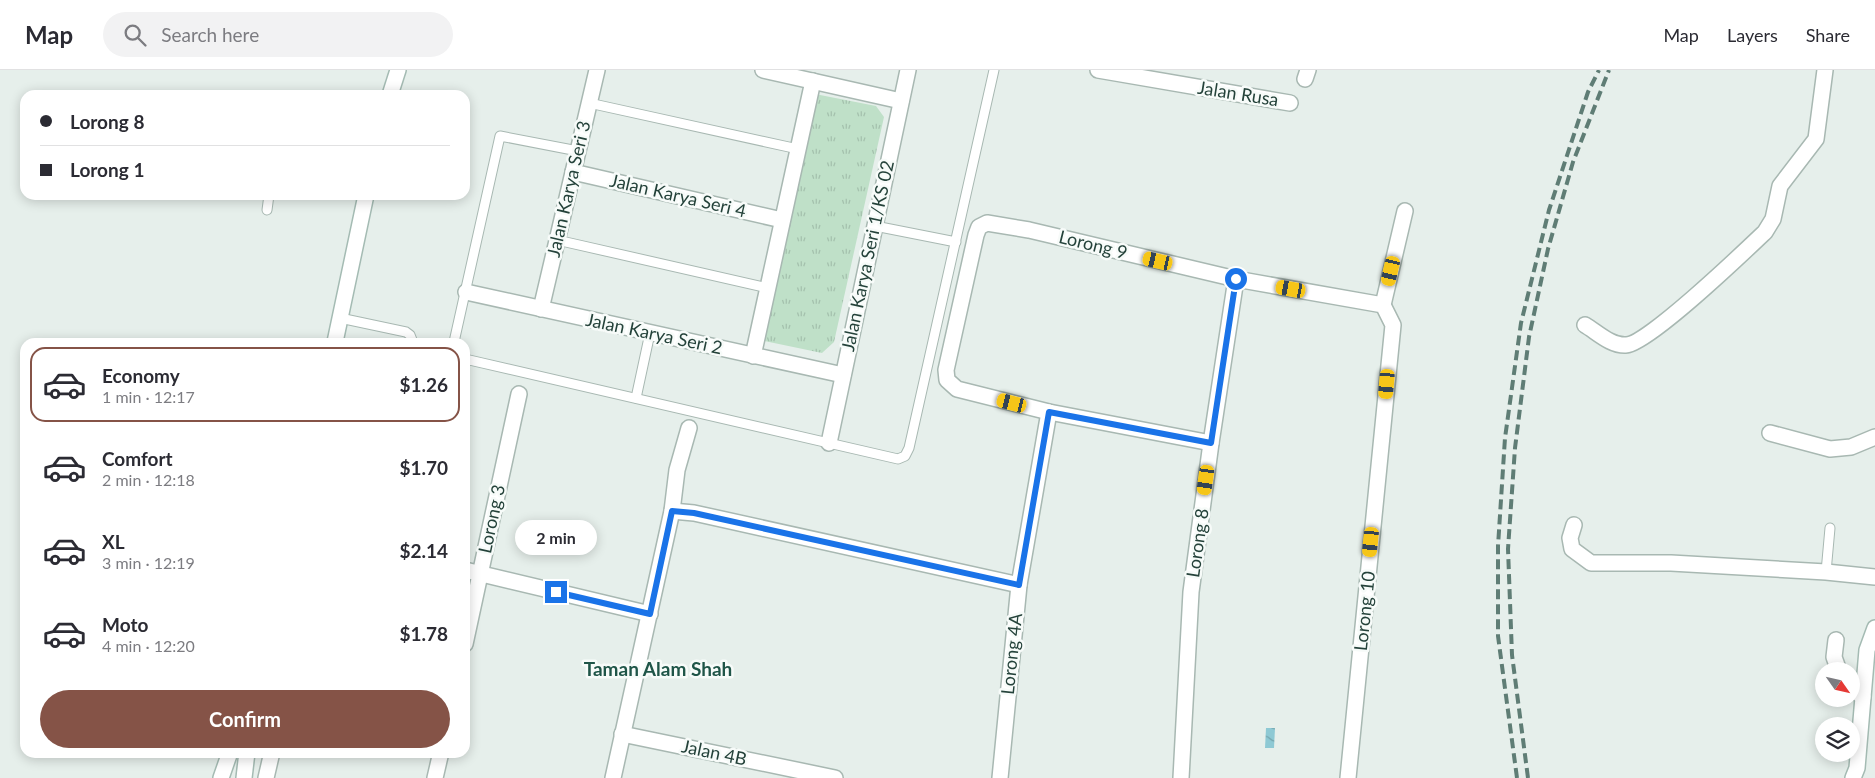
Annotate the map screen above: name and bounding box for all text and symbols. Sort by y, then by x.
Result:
search box [103,12,453,57]
text: Map [25,20,73,49]
icon: search [121,21,149,49]
text: Search here [161,23,259,46]
text: Map [1663,24,1699,46]
text: Layers [1727,24,1778,46]
text: Share [1806,24,1850,46]
street label: Jalan Rusa [1196,76,1280,110]
text: Lorong 8 [70,110,144,133]
street label: Jalan Karya Seri 3 [542,118,594,259]
text: Lorong 1 [70,158,144,181]
street label: Jalan Karya Seri 1/KS 02 [836,158,898,353]
street label: Jalan Karya Seri 4 [608,169,749,221]
street label: Lorong 9 [1057,225,1130,263]
car [1141,250,1174,272]
car [1380,255,1401,287]
route start [1225,268,1247,290]
car [1274,279,1307,299]
street label: Jalan Karya Seri 2 [584,308,725,358]
icon: car [42,362,87,407]
text: Economy [102,364,180,387]
car [1378,368,1395,400]
text: $1.26 [399,373,448,396]
text: 1 min · 12:17 [102,387,195,406]
car [995,392,1028,414]
icon: car [42,445,87,490]
text: Comfort [102,447,173,470]
text: $1.70 [399,456,448,479]
car [1196,464,1215,496]
text: 2 min · 12:18 [102,470,195,489]
street label: Lorong 3 [473,482,509,555]
street label: Lorong 8 [1181,507,1213,579]
callout: 2 min [515,520,597,554]
car [1361,526,1380,558]
icon: car [42,528,87,573]
text: 2 min [536,528,576,547]
text: XL [102,530,125,553]
text: $2.14 [399,539,448,562]
text: 3 min · 12:19 [102,553,195,572]
street label: Lorong 10 [1349,570,1379,652]
route end [545,581,567,603]
icon: car [42,611,87,656]
street label: Lorong 4A [996,611,1026,696]
text: Moto [102,613,148,636]
text: $1.78 [399,622,448,645]
text: 4 min · 12:20 [102,636,195,655]
district label: Taman Alam Shah [584,657,732,680]
north arrow [1815,662,1860,708]
map controls [1815,662,1860,762]
button: Confirm [40,690,450,748]
button: layers [1815,717,1860,762]
street label: Jalan 4B [680,734,749,770]

